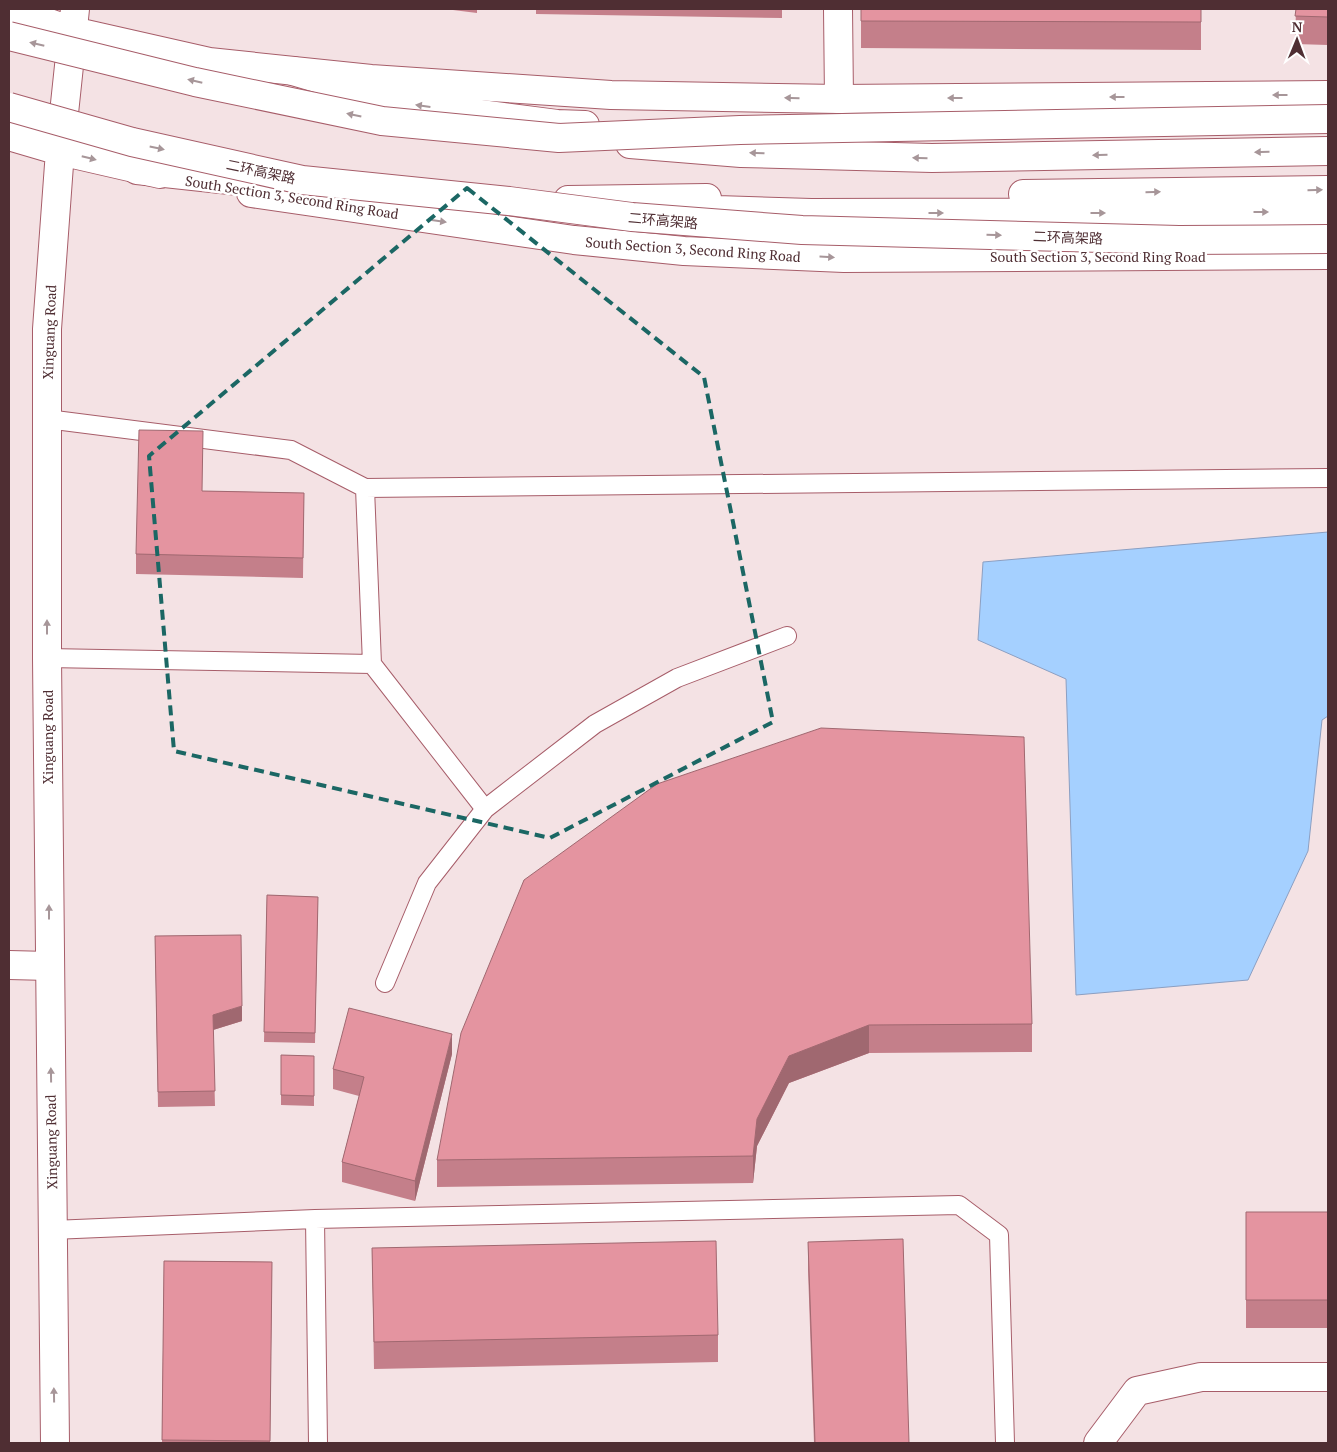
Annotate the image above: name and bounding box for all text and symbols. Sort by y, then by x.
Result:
north arrow [1272,15,1322,65]
text: N [1292,17,1303,36]
one-way arrow [29,40,44,48]
one-way arrow [186,77,202,85]
one-way arrow [1271,91,1287,99]
one-way arrow [1109,93,1125,101]
one-way arrow [784,94,800,102]
one-way arrow [946,94,962,102]
one-way arrow [415,102,431,110]
one-way arrow [346,111,362,119]
one-way arrow [149,144,165,152]
one-way arrow [1254,148,1270,156]
one-way arrow [749,149,765,157]
one-way arrow [1091,151,1107,159]
one-way arrow [82,154,97,162]
street label: 二环高架路 [225,154,297,188]
one-way arrow [911,154,927,162]
street label: South Section 3, Second Ring Road [184,171,400,223]
one-way arrow [1307,186,1323,194]
one-way arrow [1145,188,1161,196]
street label: 二环高架路 [627,207,699,233]
one-way arrow [1253,208,1269,216]
one-way arrow [928,209,944,217]
one-way arrow [1091,209,1107,217]
one-way arrow [431,217,447,225]
street label: 二环高架路 [1033,226,1103,248]
one-way arrow [986,231,1002,239]
street label: South Section 3, Second Ring Road [585,232,802,266]
street label: South Section 3, Second Ring Road [990,247,1206,266]
one-way arrow [819,254,835,262]
street label: Xinguang Road [38,284,60,380]
one-way arrow [43,619,51,635]
street label: Xinguang Road [38,689,57,784]
one-way arrow [45,904,53,920]
one-way arrow [46,1066,54,1082]
street label: Xinguang Road [41,1094,61,1190]
one-way arrow [50,1386,58,1402]

